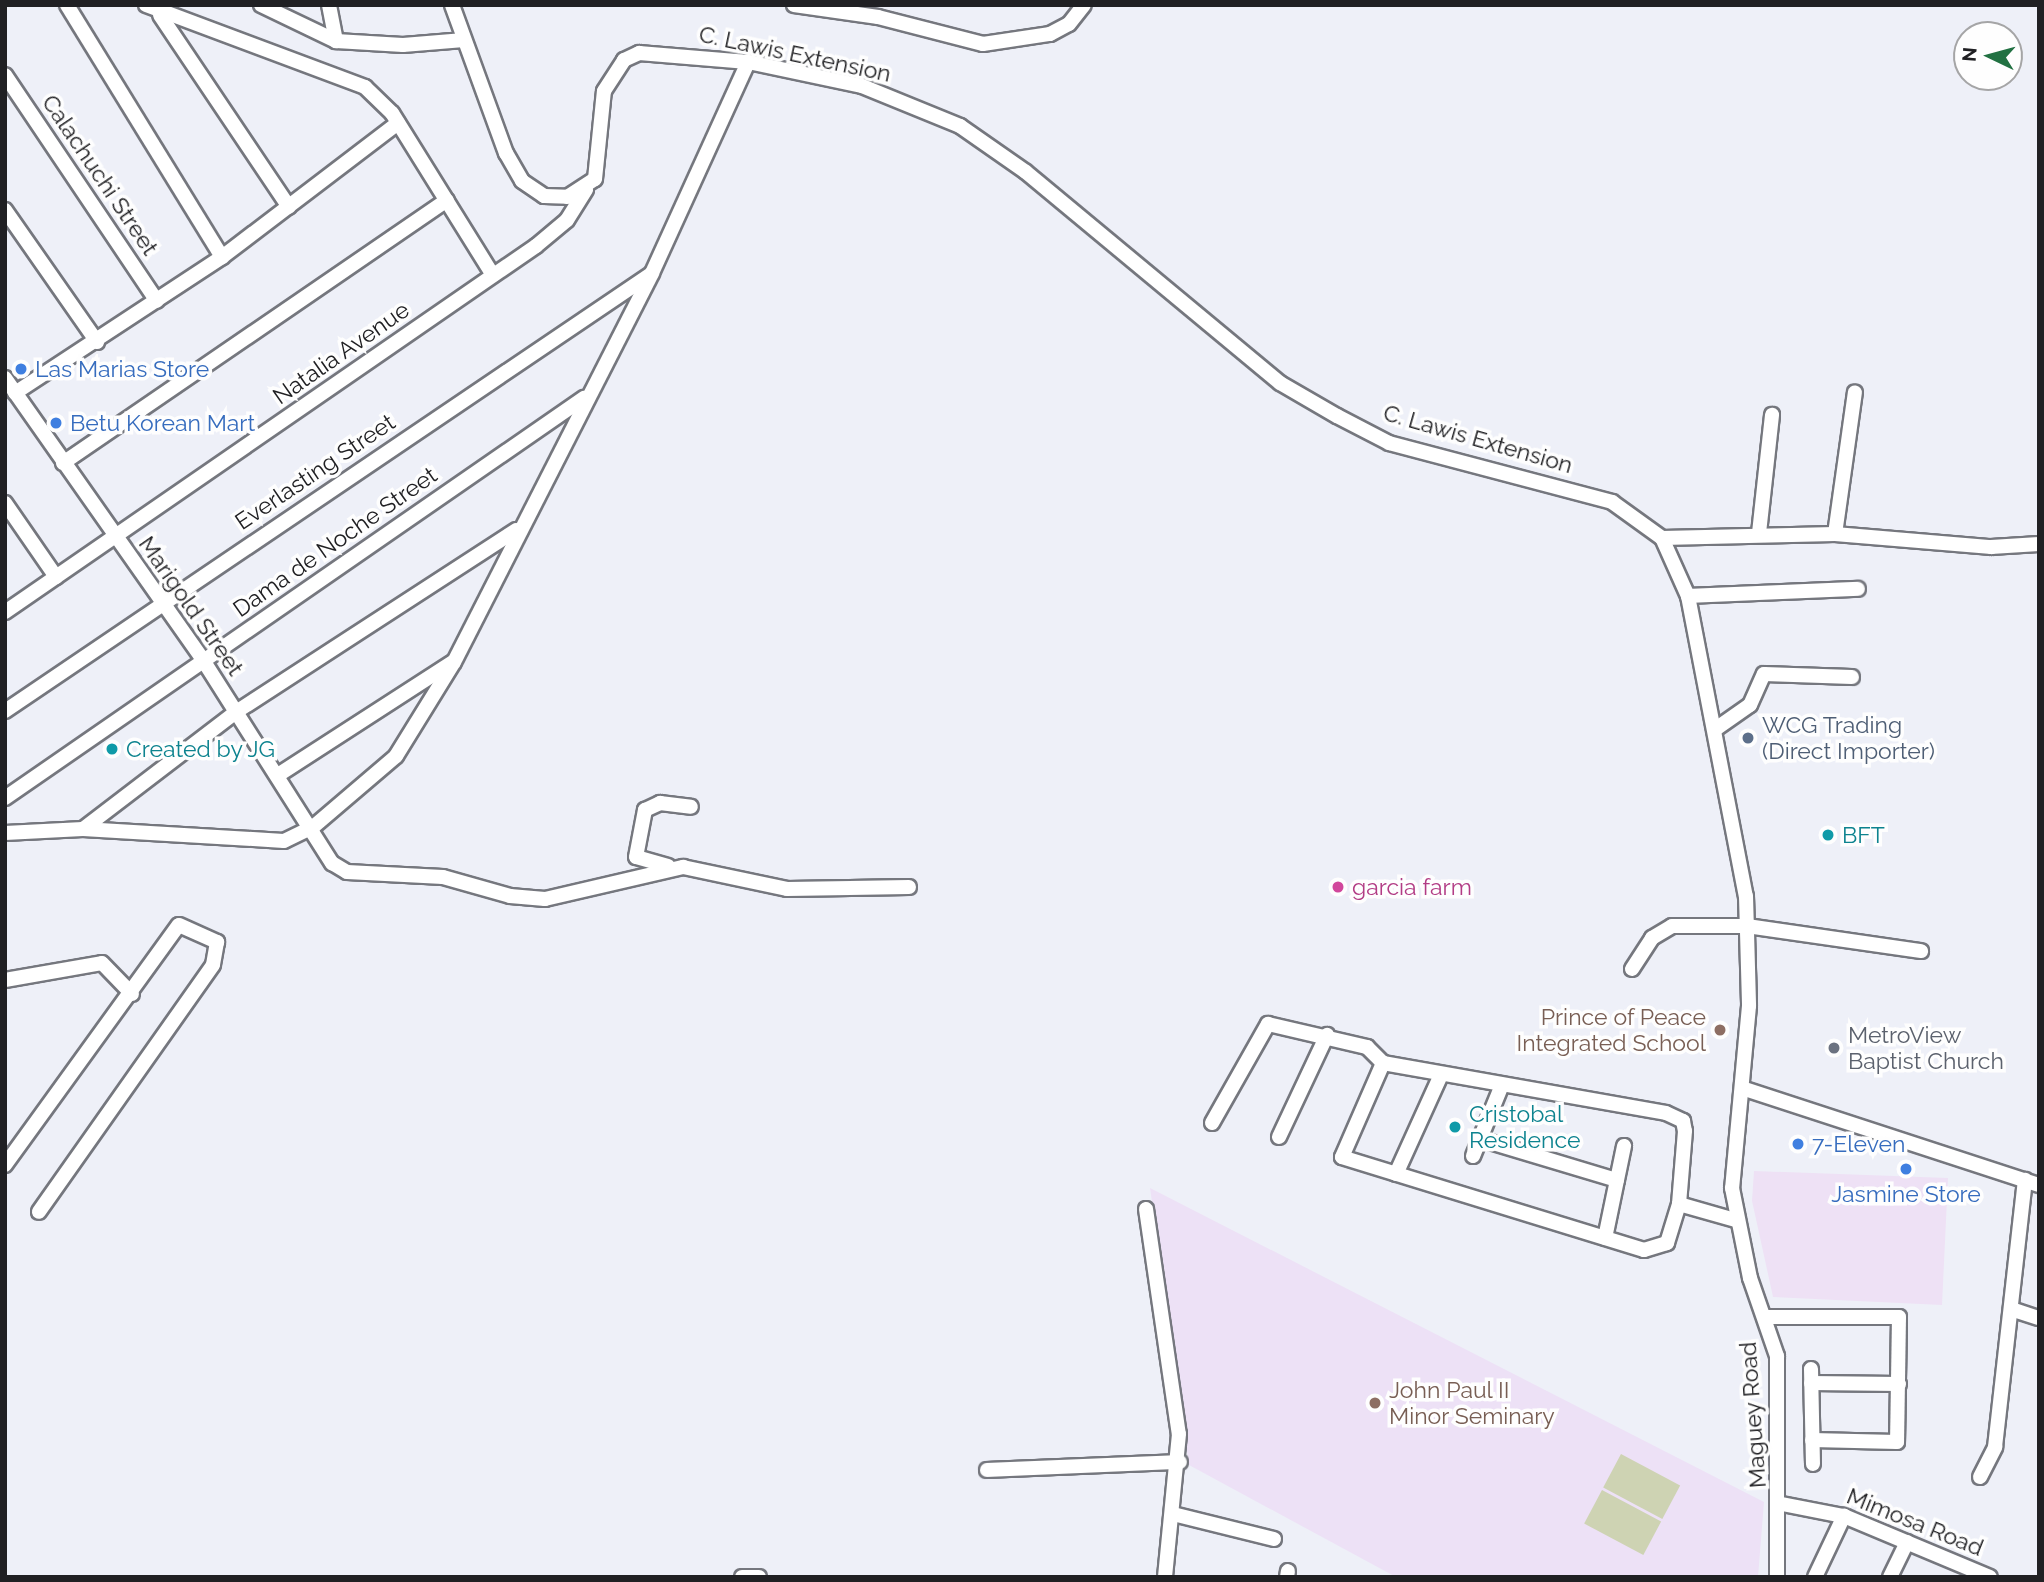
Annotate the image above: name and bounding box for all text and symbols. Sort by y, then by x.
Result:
street label: C. Lawis Extension [697,20,893,88]
north arrow [1953,21,2023,91]
text: N [1957,46,1981,63]
street label: Calachuchi Street [36,90,164,260]
street label: Natalia Avenue [267,296,415,410]
place label: Las Marias Store [35,355,209,383]
marker: Las Marias Store [13,361,29,377]
street label: C. Lawis Extension [1380,399,1576,479]
street label: Everlasting Street [230,408,400,536]
place label: Betu Korean Mart [70,409,255,437]
marker: Betu Korean Mart [48,415,64,431]
street label: Dama de Noche Street [228,461,442,623]
street label: Marigold Street [133,531,249,681]
place label: WCG Trading (Direct Importer) [1762,711,1935,765]
marker: WCG Trading (Direct Importer) [1740,730,1756,746]
place label: Created by JG [126,735,276,763]
marker: Created by JG [104,741,120,757]
place label: BFT [1842,821,1885,849]
marker: BFT [1820,827,1836,843]
place label: garcia farm [1352,873,1472,901]
marker: garcia farm [1330,879,1346,895]
place label: Prince of Peace Integrated School [1517,1003,1706,1057]
place label: MetroView Baptist Church [1848,1021,2004,1075]
marker: Prince of Peace Integrated School [1712,1022,1728,1038]
marker: MetroView Baptist Church [1826,1040,1842,1056]
place label: Cristobal Residence [1469,1100,1580,1154]
marker: Cristobal Residence [1447,1119,1463,1135]
place label: 7-Eleven [1812,1130,1906,1158]
marker: 7-Eleven [1790,1136,1806,1152]
marker: Jasmine Store [1898,1161,1914,1177]
place label: Jasmine Store [1831,1180,1981,1208]
street label: Maguey Road [1734,1341,1772,1489]
place label: John Paul II Minor Seminary [1389,1376,1555,1430]
marker: John Paul II Minor Seminary [1367,1395,1383,1411]
street label: Mimosa Road [1843,1482,1987,1562]

